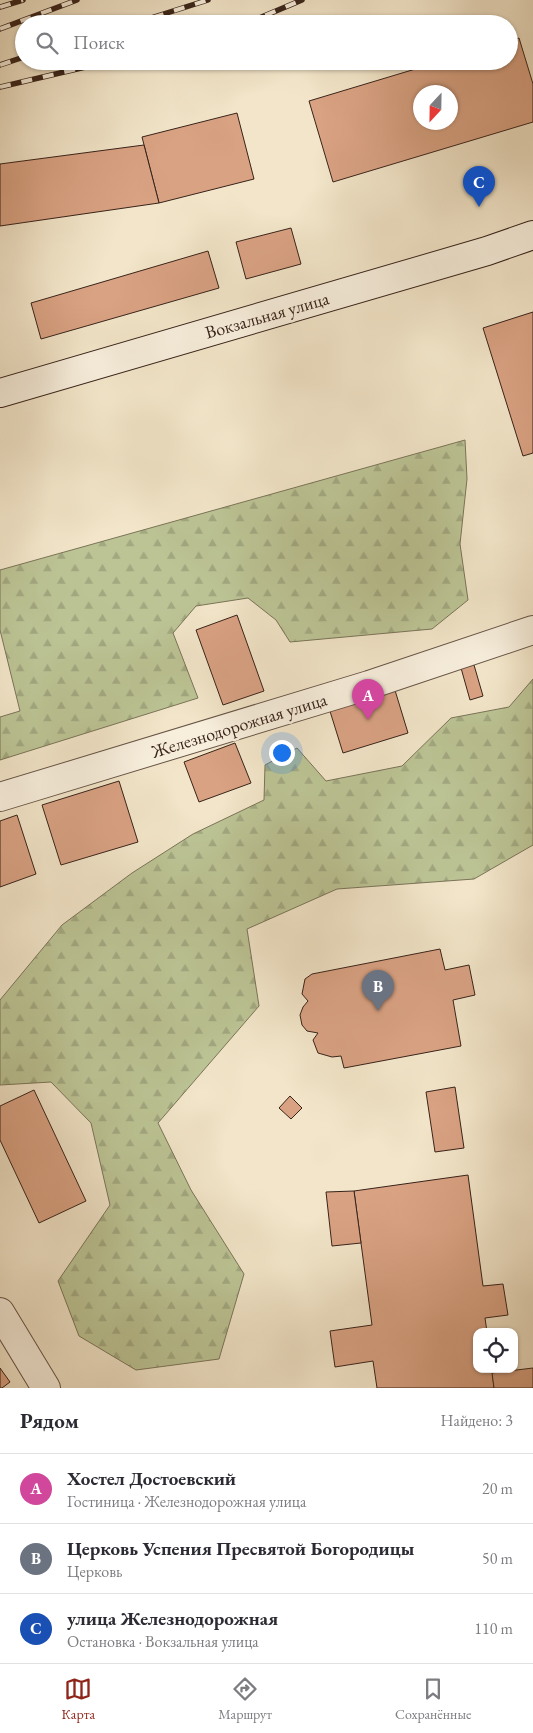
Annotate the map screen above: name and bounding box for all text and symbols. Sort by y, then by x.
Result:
search box [15,15,518,70]
icon: search [33,29,61,57]
text: Поиск [73,30,125,55]
north arrow [413,85,458,130]
pin: C [463,166,495,207]
street label: Вокзальная улица [202,286,332,344]
pin: A [352,679,384,720]
street label: Железнодорожная улица [147,687,330,763]
your location [269,740,295,766]
pin: B [362,970,394,1011]
map controls [473,1328,518,1373]
button: locate [473,1328,518,1373]
text: Рядом [20,1407,79,1434]
text: Найдено: 3 [441,1410,513,1431]
text: Хостел Достоевский [67,1466,236,1491]
text: A [30,1478,42,1499]
text: 20 m [482,1478,513,1499]
text: Гостиница · Железнодорожная улица [67,1491,306,1512]
text: Церковь Успения Пресвятой Богородицы [67,1536,414,1561]
text: B [31,1548,41,1569]
text: 50 m [482,1548,513,1569]
text: Церковь [67,1561,122,1582]
text: улица Железнодорожная [67,1606,278,1631]
text: C [30,1618,42,1639]
text: 110 m [474,1618,513,1639]
text: Остановка · Вокзальная улица [67,1631,259,1652]
tab: Карта [62,1675,95,1723]
tab: Маршрут [218,1675,272,1723]
tab: Сохранённые [395,1675,471,1723]

